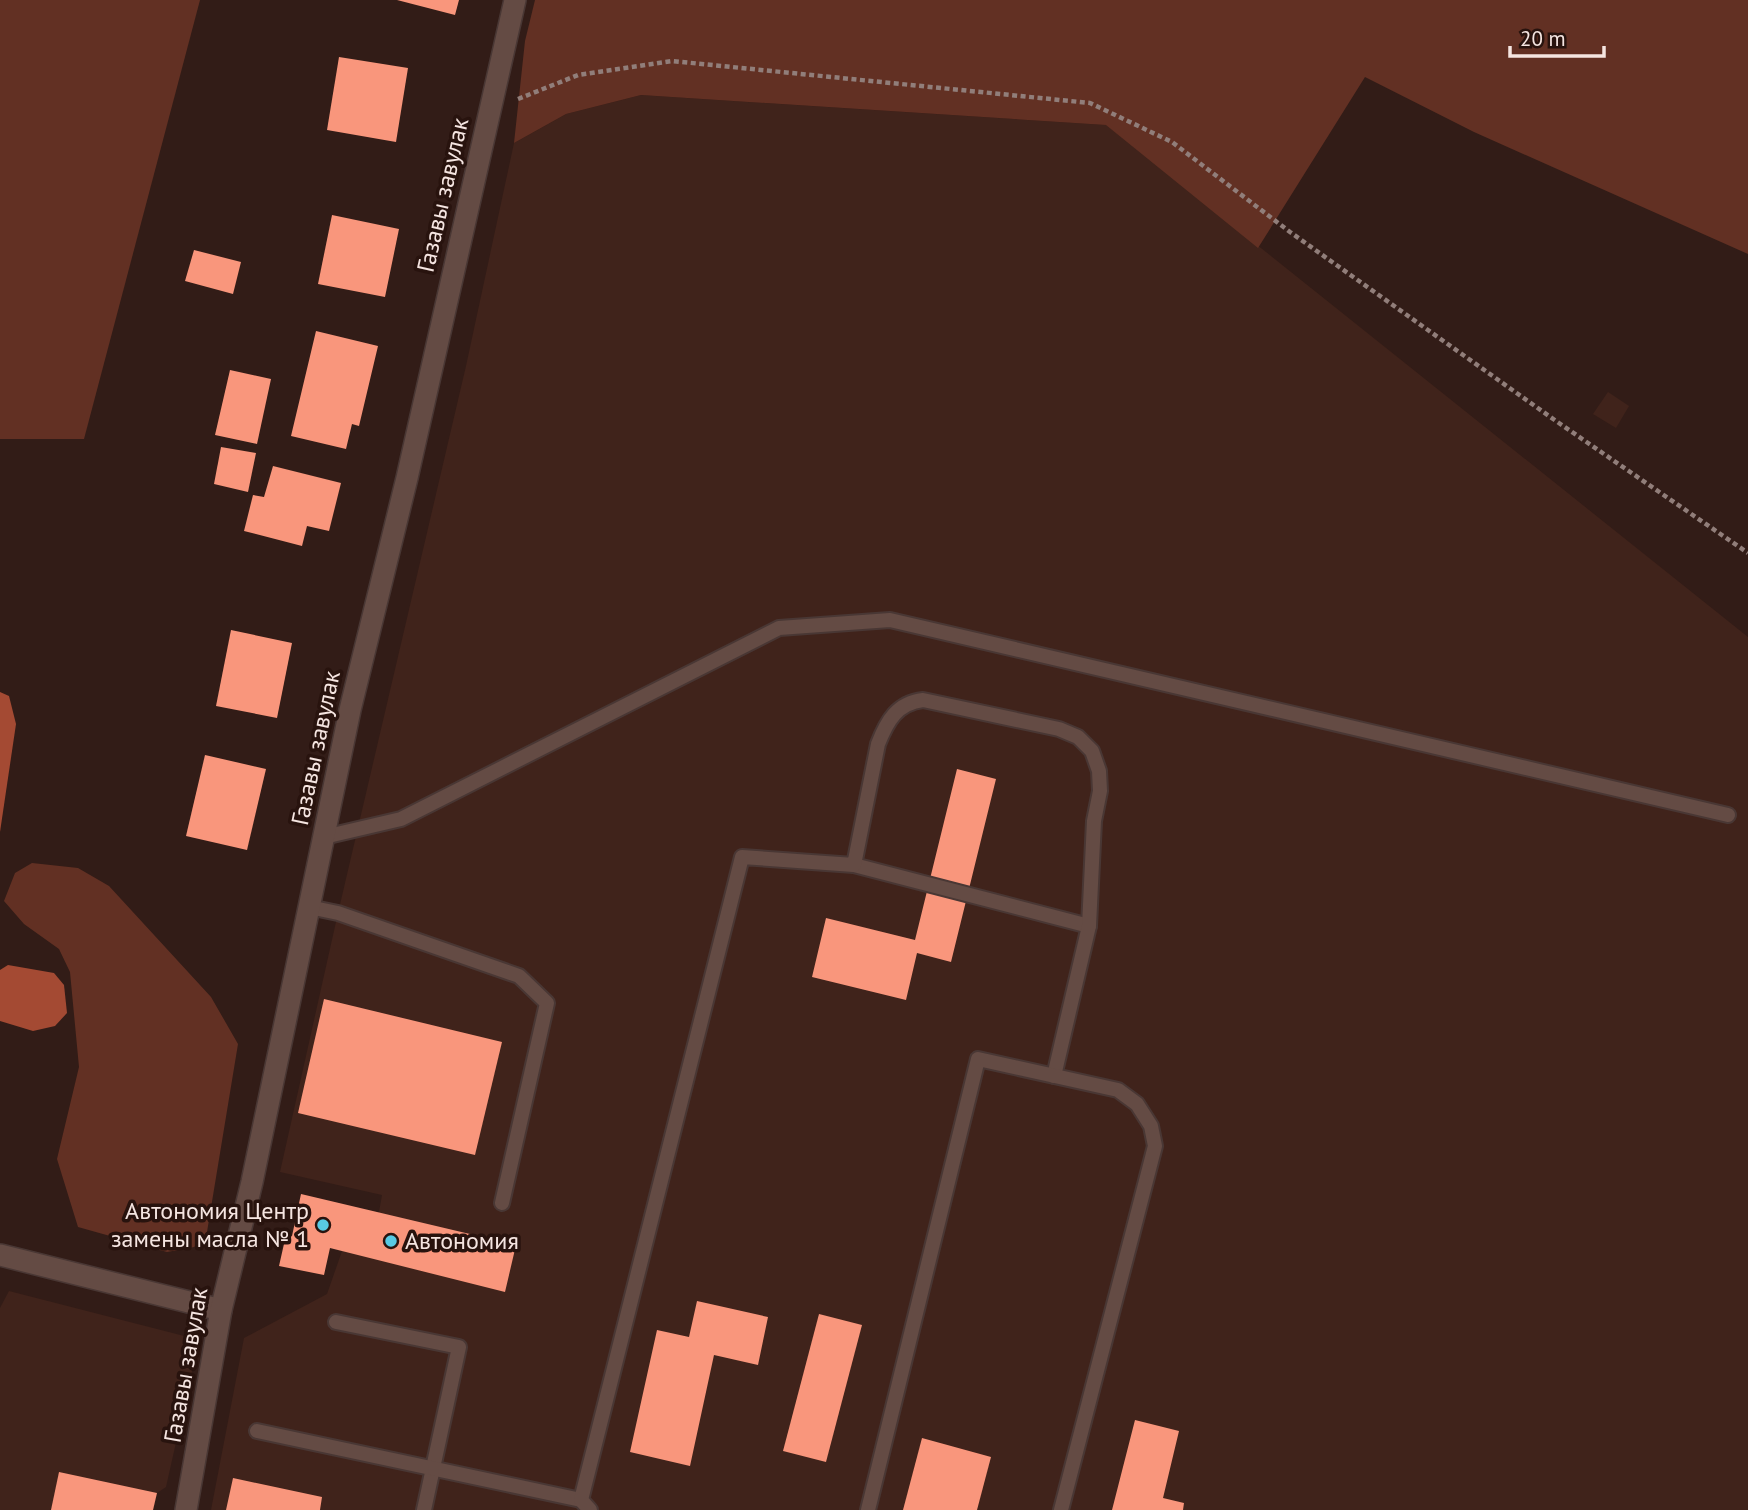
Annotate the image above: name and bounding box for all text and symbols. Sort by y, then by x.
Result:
scale bar [1510,14,1604,58]
text: 20 m [1520,25,1566,52]
street label: Газавы завулак [410,114,475,275]
street label: Газавы завулак [284,667,347,828]
place label: Автономия Центр замены масла № 1 [111,1195,309,1254]
marker: Автономия Центр замены масла № 1 [315,1217,331,1233]
place label: Автономия [405,1225,519,1256]
marker: Автономия [383,1233,399,1249]
street label: Газавы завулак [157,1284,215,1445]

